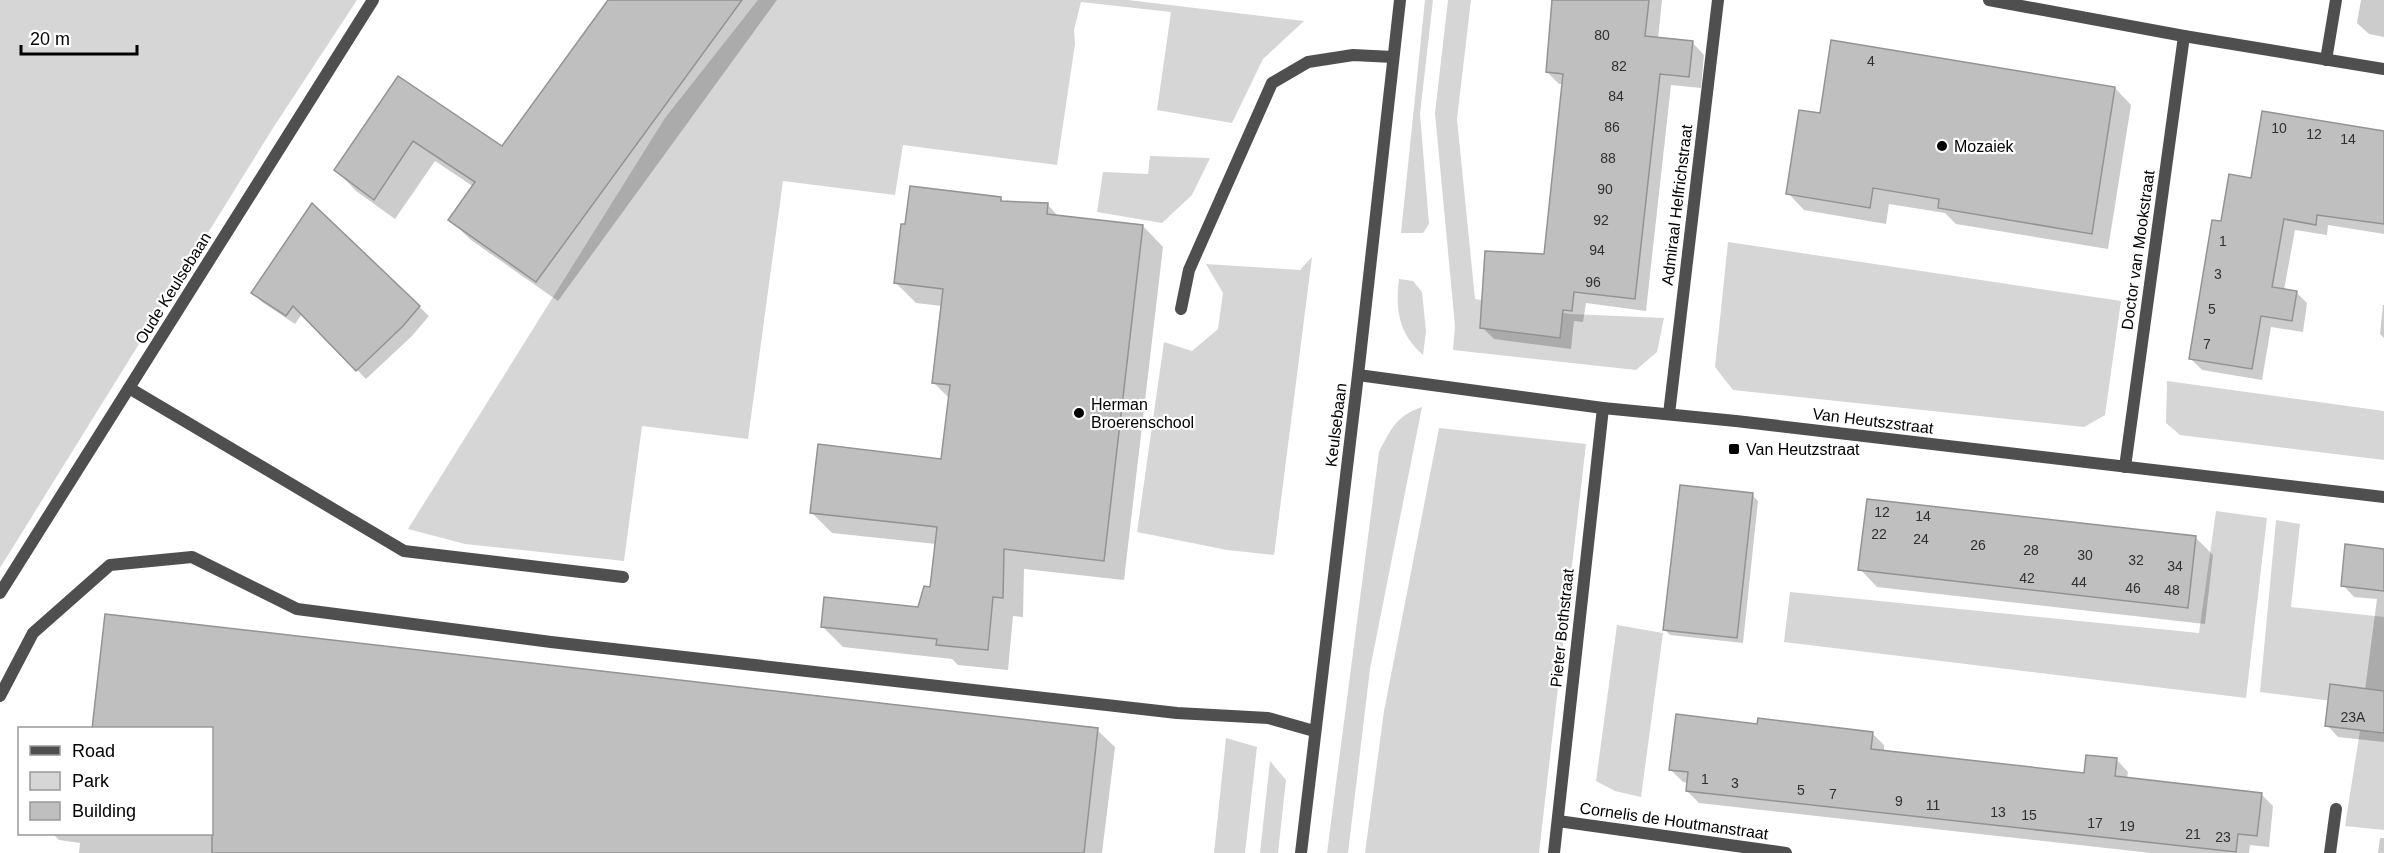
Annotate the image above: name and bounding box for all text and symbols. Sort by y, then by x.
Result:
scale bar [21,18,136,56]
house number: 80 [1594,27,1610,43]
text: 20 m [30,29,70,49]
house number: 4 [1867,53,1875,69]
house number: 82 [1611,58,1627,74]
house number: 84 [1608,88,1624,104]
house number: 86 [1604,119,1620,135]
house number: 10 [2271,120,2287,136]
street label: Admiraal Helfrichstraat [1659,123,1695,286]
house number: 12 [2306,126,2322,142]
house number: 14 [2340,131,2356,147]
place label: Mozaiek [1954,138,2015,155]
marker: Mozaiek [1935,139,1949,153]
house number: 88 [1600,150,1616,166]
street label: Doctor van Mookstraat [2118,169,2158,331]
house number: 90 [1597,181,1613,197]
house number: 92 [1593,212,1609,228]
street label: Oude Keulsebaan [132,229,214,347]
house number: 1 [2219,233,2227,249]
house number: 94 [1589,242,1605,258]
house number: 3 [2214,266,2222,282]
house number: 96 [1585,274,1601,290]
house number: 5 [2208,301,2216,317]
house number: 7 [2203,336,2211,352]
street label: Keulsebaan [1322,382,1350,468]
place label: Herman Broerenschool [1091,396,1194,431]
street label: Van Heutszstraat [1812,405,1935,437]
marker: Herman Broerenschool [1072,406,1086,420]
place label: Van Heutzstraat [1746,441,1860,458]
marker: Van Heutzstraat [1727,442,1741,456]
house number: 12 [1874,504,1890,520]
house number: 14 [1915,508,1931,524]
house number: 22 [1871,526,1887,542]
house number: 24 [1913,531,1929,547]
house number: 26 [1970,537,1986,553]
house number: 28 [2023,542,2039,558]
house number: 30 [2077,547,2093,563]
house number: 32 [2128,552,2144,568]
house number: 34 [2167,558,2183,574]
street label: Pieter Bothstraat [1547,567,1577,688]
house number: 42 [2019,570,2035,586]
house number: 44 [2071,574,2087,590]
house number: 46 [2125,580,2141,596]
house number: 48 [2164,582,2180,598]
house number: 23A [2341,709,2366,725]
legend [18,727,213,835]
text: Road [72,741,115,761]
text: Park [72,771,110,791]
house number: 1 [1701,771,1709,787]
house number: 3 [1731,775,1739,791]
house number: 5 [1797,782,1805,798]
house number: 7 [1829,786,1837,802]
house number: 9 [1895,793,1903,809]
house number: 11 [1926,797,1940,813]
street label: Cornelis de Houtmanstraat [1579,799,1770,843]
text: Building [72,801,136,821]
house number: 13 [1990,804,2006,820]
house number: 15 [2021,807,2037,823]
house number: 17 [2087,815,2103,831]
house number: 19 [2119,818,2135,834]
house number: 21 [2185,826,2201,842]
house number: 23 [2215,829,2231,845]

